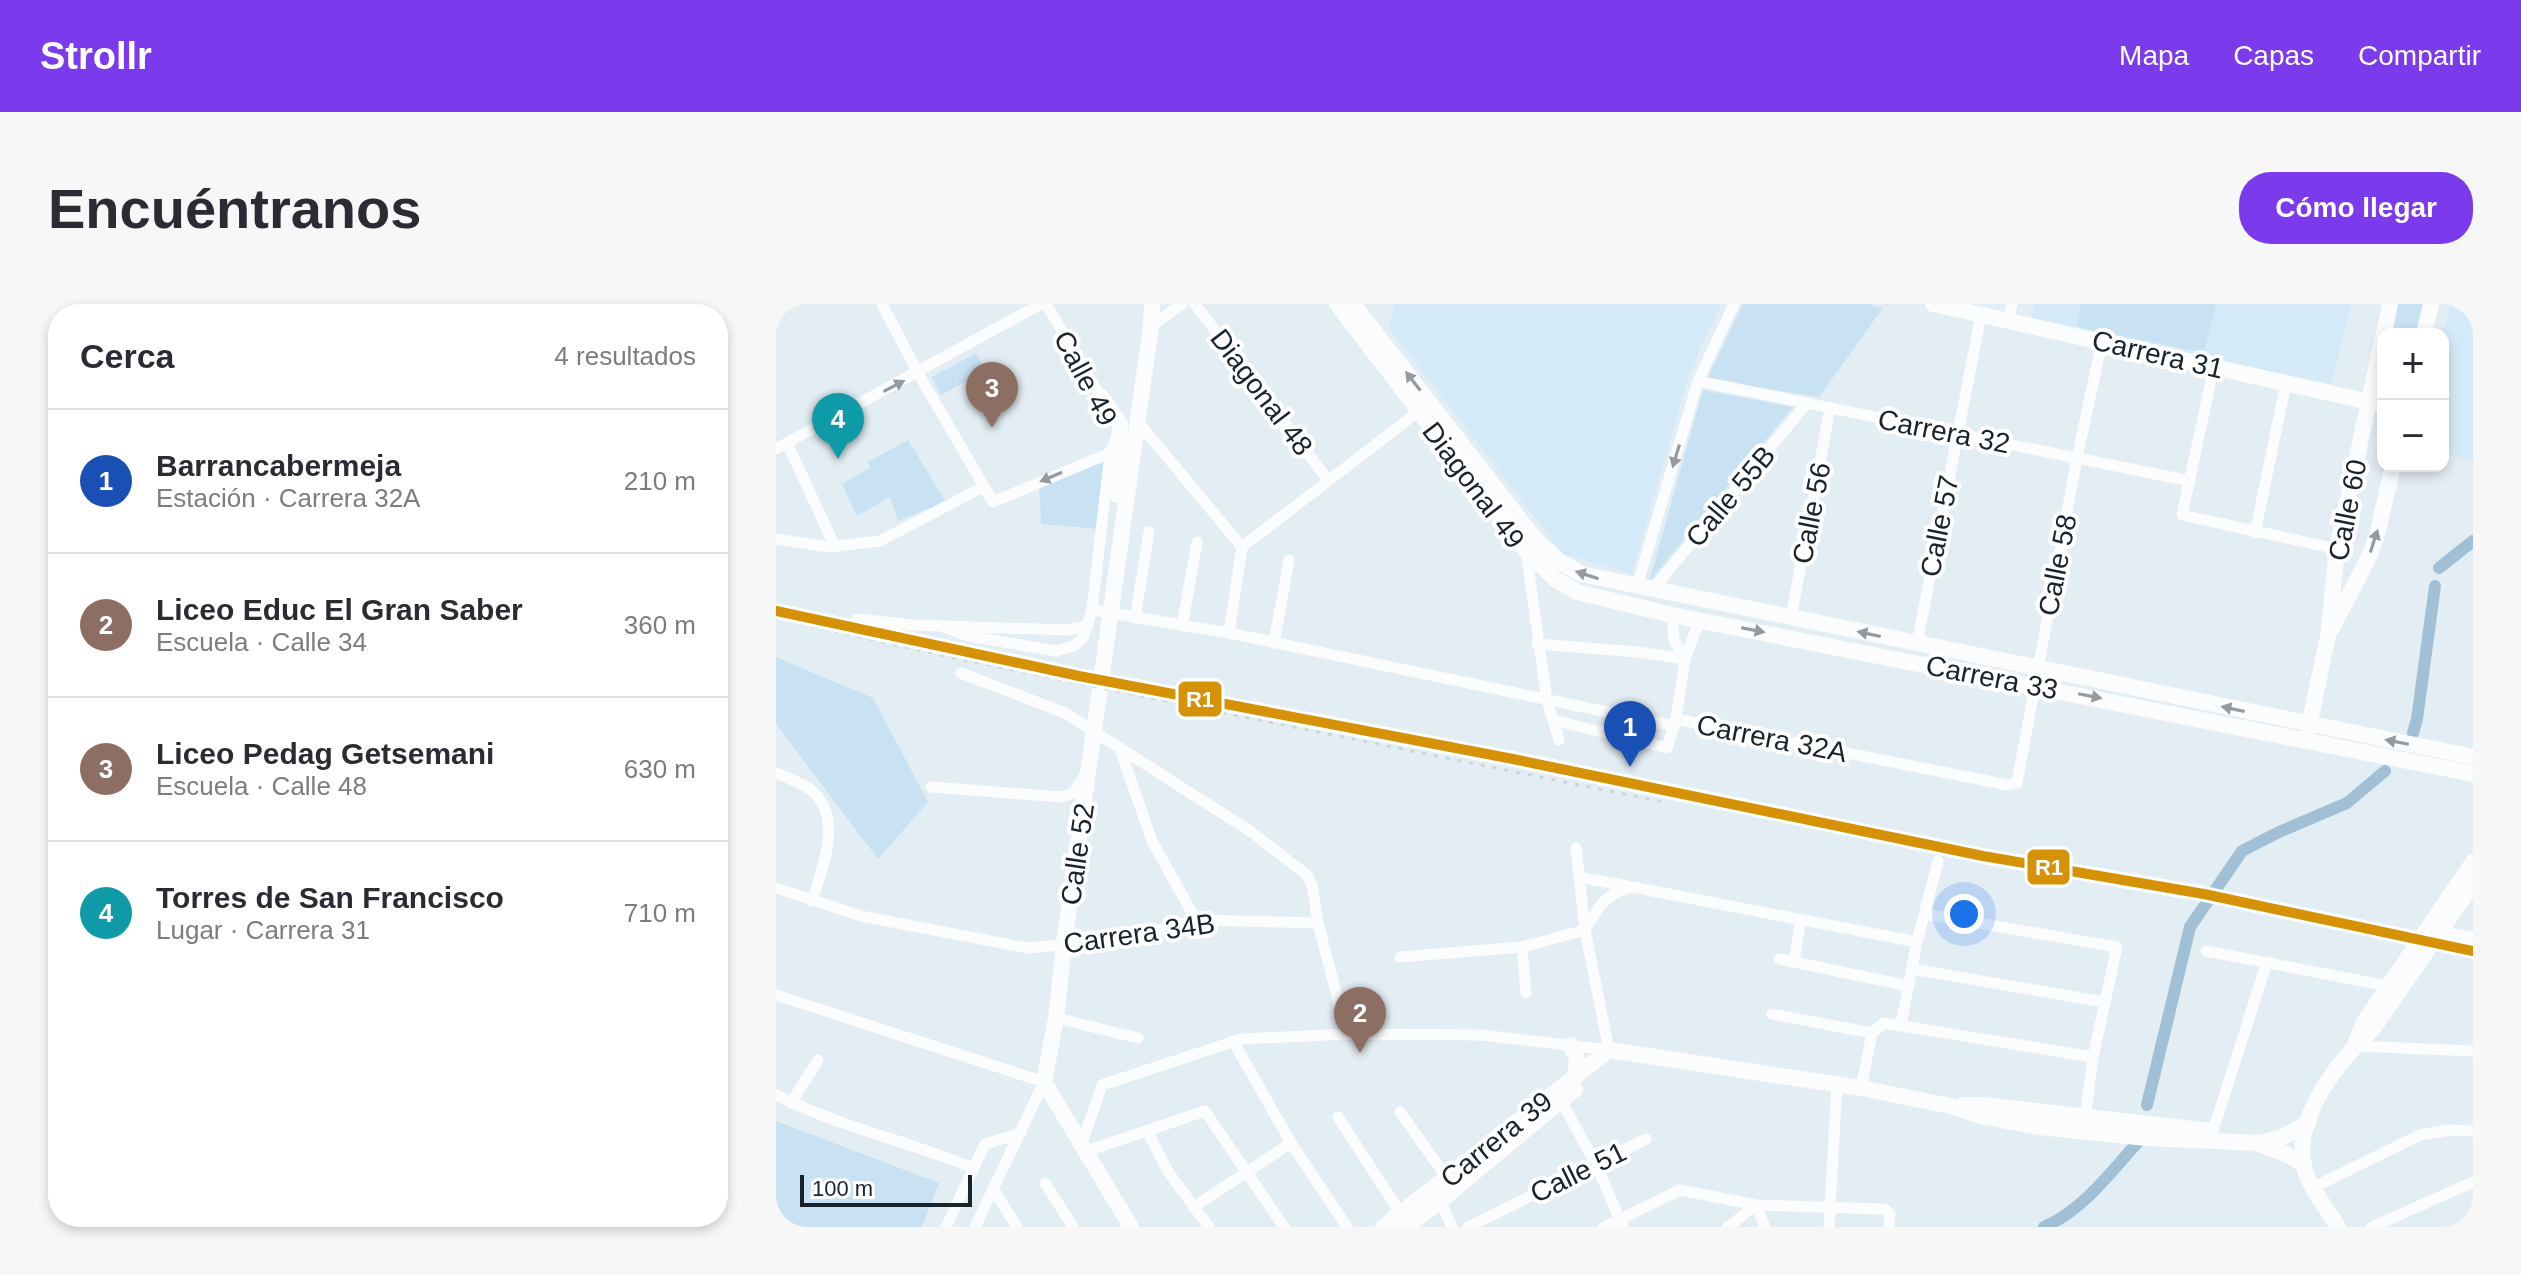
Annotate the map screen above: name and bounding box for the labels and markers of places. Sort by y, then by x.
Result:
pin: 3 [966,362,1018,428]
pin: 4 [812,393,864,459]
pin: 1 [1604,701,1656,767]
pin: 2 [1334,987,1386,1053]

